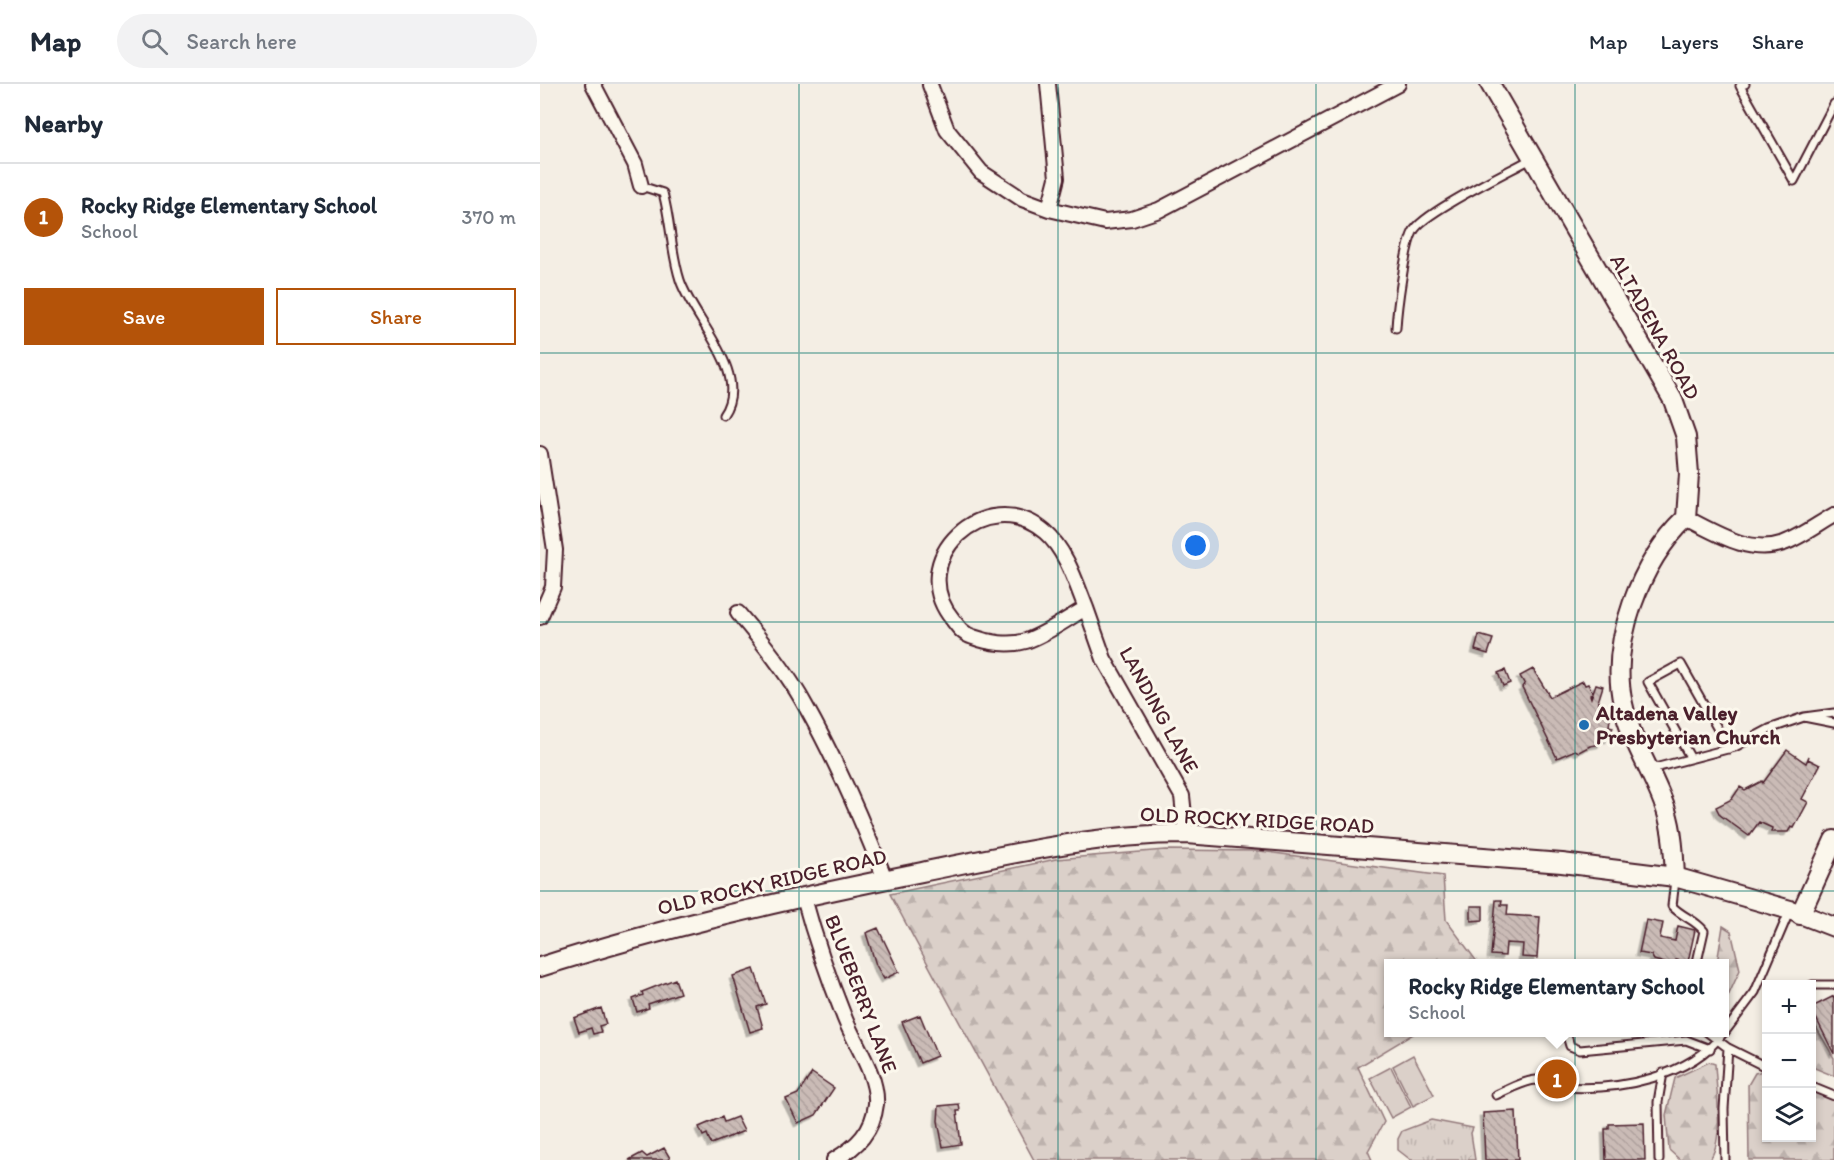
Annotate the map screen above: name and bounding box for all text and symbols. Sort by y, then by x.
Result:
search box [117,14,537,68]
text: Map [30,24,81,58]
icon: search [138,25,171,58]
text: Search here [186,28,297,55]
text: Map [1589,29,1628,54]
text: Layers [1661,29,1719,54]
text: Share [1752,29,1804,54]
text: Nearby [24,107,103,139]
text: Rocky Ridge Elementary School [81,192,377,219]
text: 1 [39,205,48,229]
text: 370 m [462,205,516,229]
text: School [81,219,138,243]
street label: ALTADENA ROAD [1605,250,1706,404]
button: Save [24,288,264,345]
button: Share [276,288,516,345]
your location [1181,531,1210,560]
street label: LANDING LANE [1114,642,1204,777]
place label: Altadena Valley Presbyterian Church [1595,700,1780,750]
marker: Altadena Valley Presbyterian Church [1577,718,1591,732]
street label: OLD ROCKY RIDGE ROAD [1139,801,1375,838]
street label: OLD ROCKY RIDGE ROAD [655,843,889,920]
street label: BLUEBERRY LANE [820,911,903,1077]
popup [1384,959,1729,1037]
text: Rocky Ridge Elementary School [1409,973,1704,1000]
map controls [1762,980,1816,1142]
button: + [1762,980,1816,1034]
text: School [1409,1000,1465,1024]
button: − [1762,1034,1816,1088]
pin: 1 [1538,1056,1576,1102]
button: layers [1762,1088,1816,1142]

